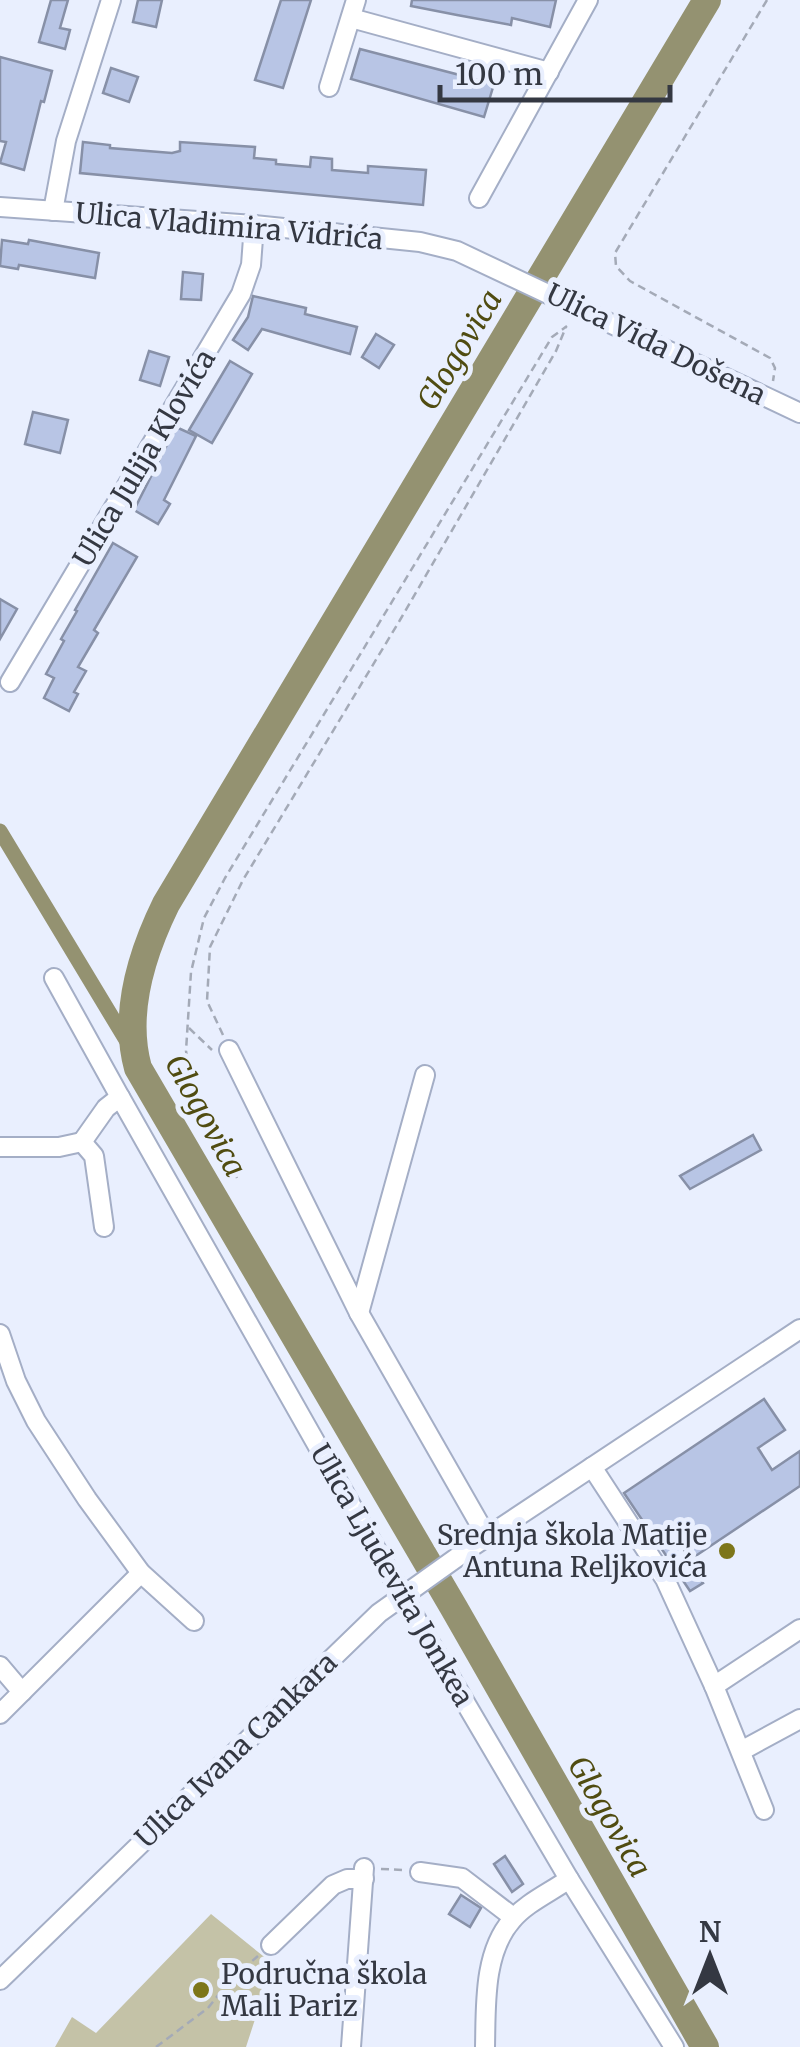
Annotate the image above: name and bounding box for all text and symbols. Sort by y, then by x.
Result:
scale bar [440,40,670,102]
text: 100 m [455,55,543,93]
street label: Ulica Vladimira Vidrića [74,195,384,257]
street label: Ulica Vida Došena [540,275,772,413]
water label: Glogovica [409,283,510,416]
street label: Ulica Julija Klovića [65,343,223,573]
water label: Glogovica [157,1048,255,1183]
street label: Ulica Ljudevita Jonkea [302,1437,482,1713]
place label: Srednja škola Matije Antuna Reljkovića [437,1517,707,1585]
marker: Srednja škola Matije Antuna Reljkovića [716,1540,738,1562]
street label: Ulica Ivana Cankara [128,1645,344,1855]
water label: Glogovica [560,1749,660,1884]
north arrow [660,1907,760,2007]
text: N [699,1914,721,1950]
place label: Područna škola Mali Pariz [221,1956,427,2024]
marker: Područna škola Mali Pariz [190,1979,212,2001]

